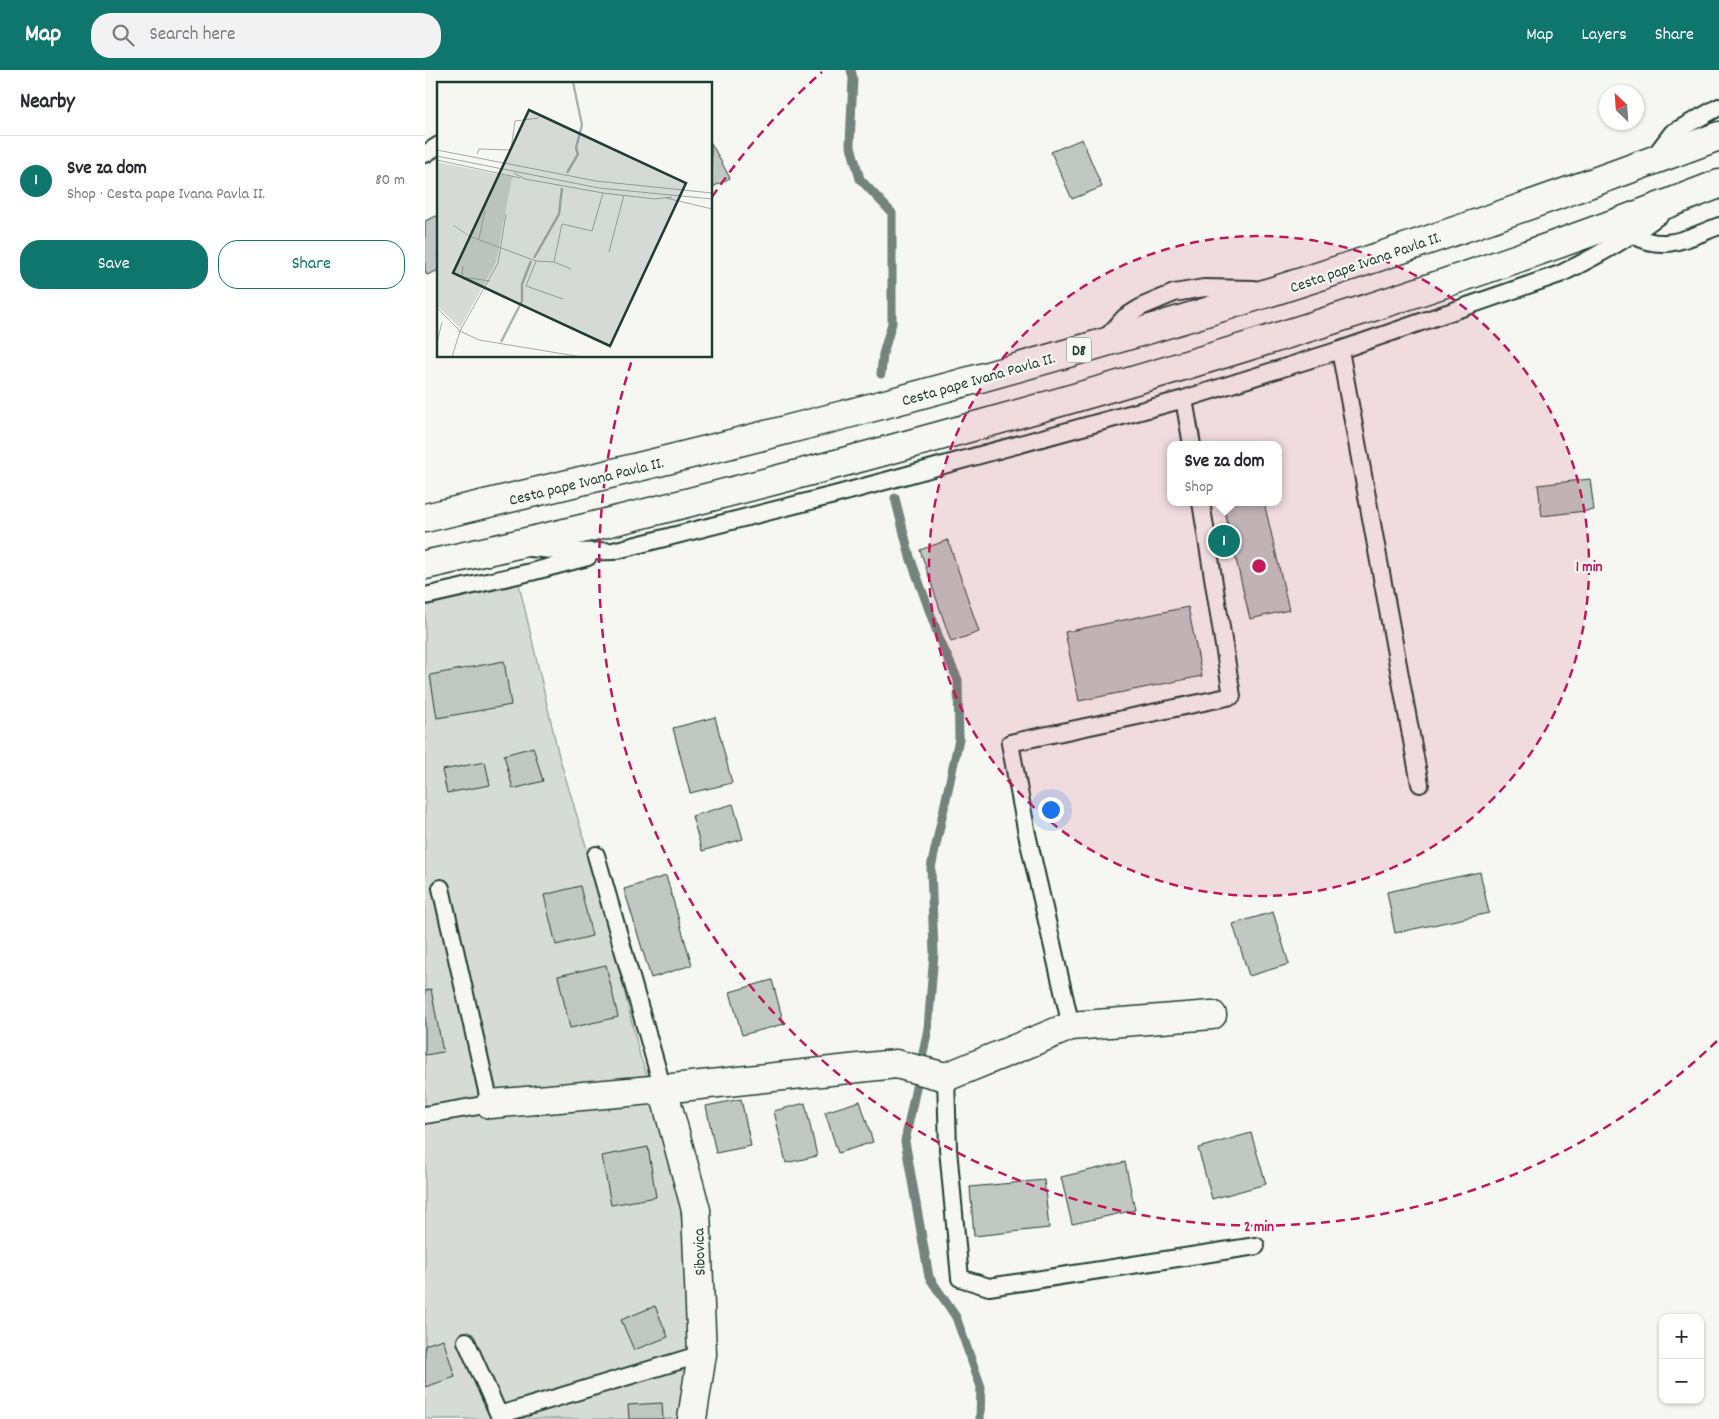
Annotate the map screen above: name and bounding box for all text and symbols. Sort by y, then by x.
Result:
search box [91,13,441,58]
text: Map [25,18,61,52]
icon: search [109,21,137,49]
text: Search here [149,22,235,49]
text: Map [1526,23,1553,48]
text: Layers [1581,23,1627,48]
text: Share [1655,23,1694,48]
inset map [437,82,713,358]
north arrow [1599,85,1644,130]
text: Nearby [20,88,75,118]
text: Sve za dom [67,156,147,183]
text: 1 [34,169,38,192]
text: 80 m [375,169,405,192]
text: Shop · Cesta pape Ivana Pavla II. [67,183,265,206]
street label: Cesta pape Ivana Pavla II. [1287,227,1444,300]
button: Save [20,240,208,289]
button: Share [218,240,405,289]
road number: D8 [1067,338,1091,362]
street label: Cesta pape Ivana Pavla II. [899,348,1058,413]
popup [1167,441,1282,506]
text: Sve za dom [1185,449,1264,476]
street label: Cesta pape Ivana Pavla II. [507,452,666,513]
text: Shop [1185,476,1213,499]
pin: 1 [1208,522,1240,560]
centre of rings [1250,557,1268,575]
text: 1 min [1576,557,1602,579]
your location [1038,797,1064,823]
text: 2 min [1244,1217,1274,1239]
street label: Sibovica [688,1227,713,1276]
map controls [1659,1314,1704,1404]
button: + [1659,1314,1704,1359]
button: − [1659,1359,1704,1404]

